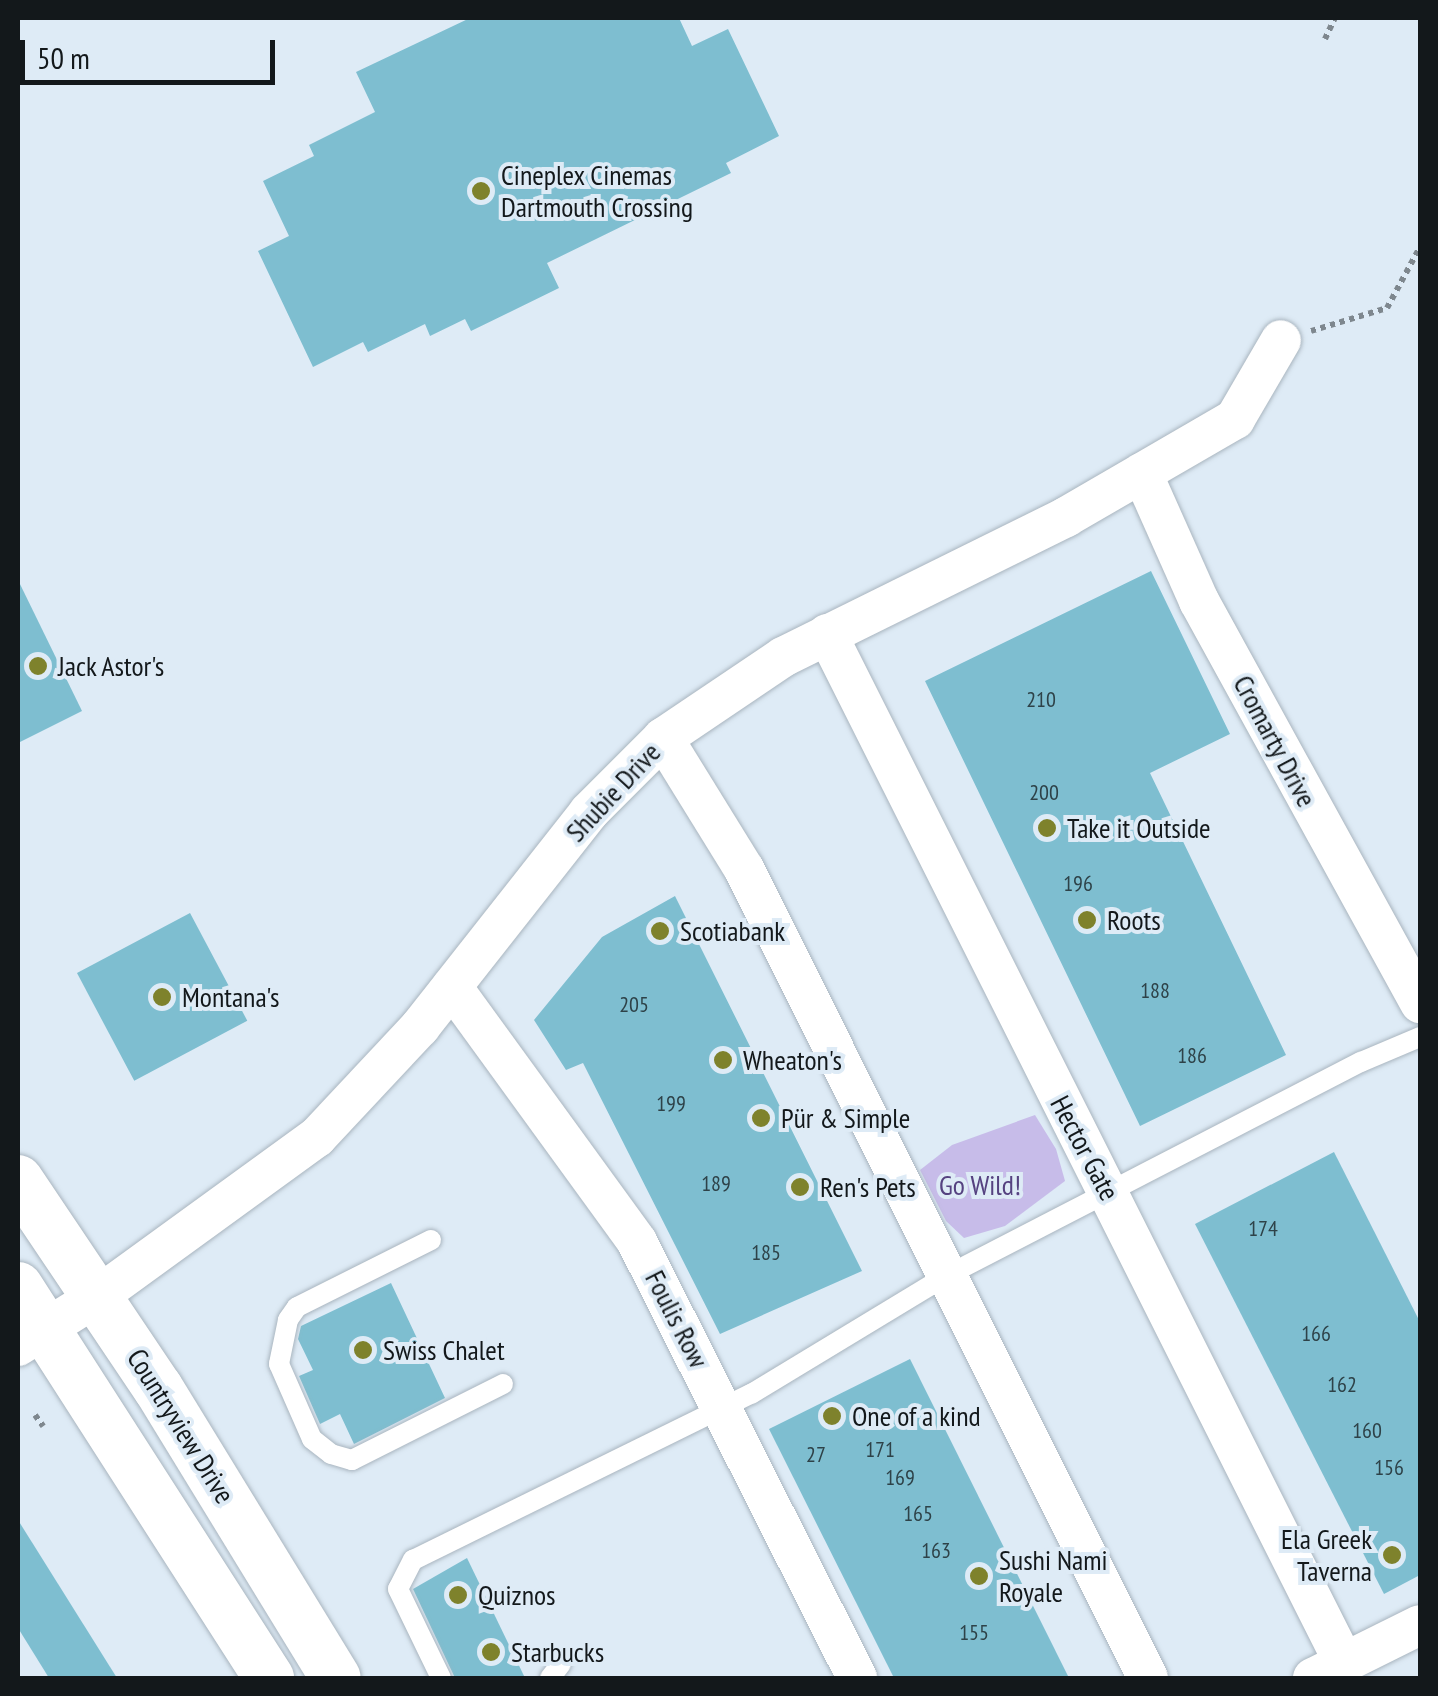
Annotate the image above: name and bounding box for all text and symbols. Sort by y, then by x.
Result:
scale bar [25,20,280,82]
text: 50 m [37,38,90,77]
place label: Cineplex Cinemas Dartmouth Crossing [501,158,693,224]
marker: Cineplex Cinemas Dartmouth Crossing [470,180,492,202]
place label: Jack Astor's [58,649,166,683]
marker: Jack Astor's [27,655,49,677]
street label: Cromarty Drive [1226,669,1324,813]
house number: 210 [1026,687,1056,713]
street label: Shubie Drive [559,736,667,848]
house number: 200 [1029,780,1059,806]
place label: Take it Outside [1067,811,1211,845]
marker: Take it Outside [1036,817,1058,839]
house number: 196 [1063,871,1093,897]
place label: Roots [1107,903,1161,937]
marker: Roots [1076,909,1098,931]
place label: Scotiabank [680,914,785,948]
marker: Scotiabank [649,920,671,942]
house number: 188 [1140,978,1170,1004]
place label: Montana's [182,980,279,1014]
marker: Montana's [151,986,173,1008]
house number: 205 [619,992,649,1018]
place label: Wheaton's [743,1043,842,1077]
house number: 186 [1177,1043,1207,1069]
marker: Wheaton's [712,1049,734,1071]
street label: Hector Gate [1044,1090,1126,1206]
house number: 199 [656,1091,686,1117]
place label: Pür & Simple [781,1101,910,1135]
marker: Pür & Simple [750,1107,772,1129]
park label: Go Wild! [939,1168,1021,1202]
place label: Ren's Pets [820,1170,916,1204]
house number: 189 [701,1171,731,1197]
marker: Ren's Pets [789,1176,811,1198]
house number: 174 [1248,1216,1278,1242]
house number: 185 [751,1240,781,1266]
street label: Foulis Row [638,1265,716,1373]
house number: 166 [1301,1321,1331,1347]
place label: Swiss Chalet [383,1333,505,1367]
marker: Swiss Chalet [352,1339,374,1361]
street label: Countryview Drive [120,1342,242,1510]
house number: 162 [1327,1372,1357,1398]
place label: One of a kind [852,1399,981,1433]
marker: One of a kind [821,1405,843,1427]
house number: 160 [1352,1418,1382,1444]
house number: 171 [865,1437,895,1463]
house number: 27 [806,1442,826,1468]
house number: 156 [1374,1455,1404,1481]
house number: 169 [885,1465,915,1491]
house number: 165 [903,1501,933,1527]
place label: Ela Greek Taverna [1281,1522,1372,1588]
house number: 163 [921,1538,951,1564]
place label: Sushi Nami Royale [999,1543,1107,1609]
marker: Ela Greek Taverna [1381,1544,1403,1566]
marker: Sushi Nami Royale [968,1565,990,1587]
place label: Quiznos [478,1578,556,1612]
marker: Quiznos [447,1584,469,1606]
house number: 155 [959,1620,989,1646]
place label: Starbucks [511,1635,604,1669]
marker: Starbucks [480,1641,502,1663]

